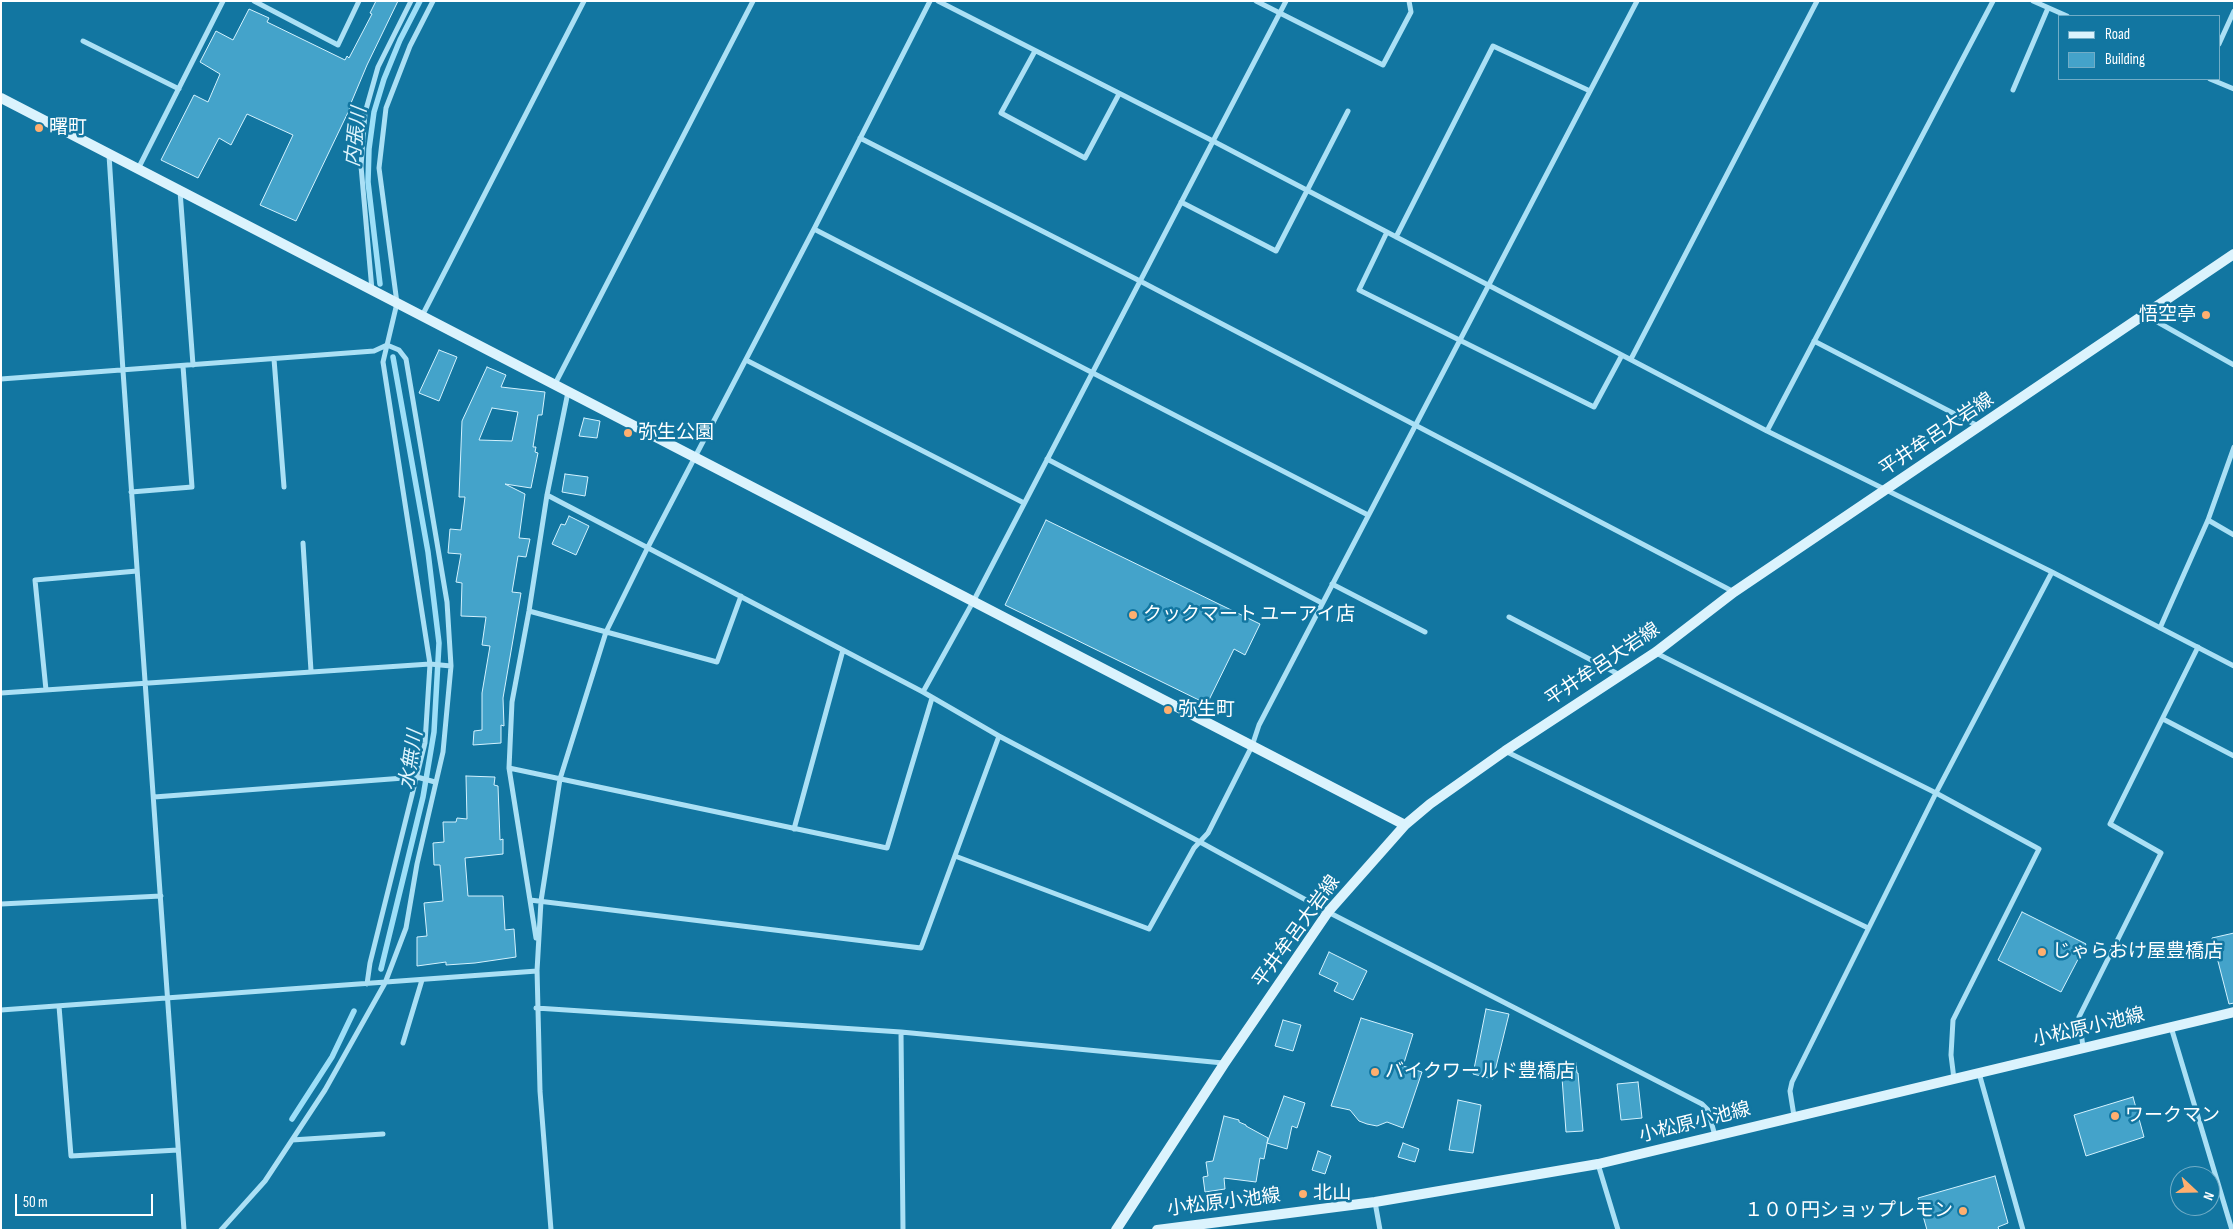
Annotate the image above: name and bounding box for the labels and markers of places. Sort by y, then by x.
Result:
place label: 曙町 [49,117,87,139]
marker: 曙町 [33,122,45,134]
place label: 悟空亭 [2139,304,2196,326]
marker: 悟空亭 [2200,309,2212,321]
place label: 弥生公園 [638,422,714,444]
marker: 弥生公園 [622,427,634,439]
place label: クックマート ユーアイ店 [1143,604,1355,626]
marker: クックマート ユーアイ店 [1127,609,1139,621]
place label: 弥生町 [1178,699,1235,721]
marker: 弥生町 [1162,704,1174,716]
place label: じゃらおけ屋豊橋店 [2052,941,2223,963]
marker: じゃらおけ屋豊橋店 [2036,946,2048,958]
place label: バイクワールド豊橋店 [1385,1061,1575,1083]
marker: バイクワールド豊橋店 [1369,1066,1381,1078]
place label: ワークマン [2125,1105,2220,1127]
marker: ワークマン [2109,1110,2121,1122]
place label: 北山 [1313,1183,1351,1205]
marker: 北山 [1297,1188,1309,1200]
place label: １００円ショップレモン [1744,1200,1953,1222]
marker: １００円ショップレモン [1957,1205,1969,1217]

